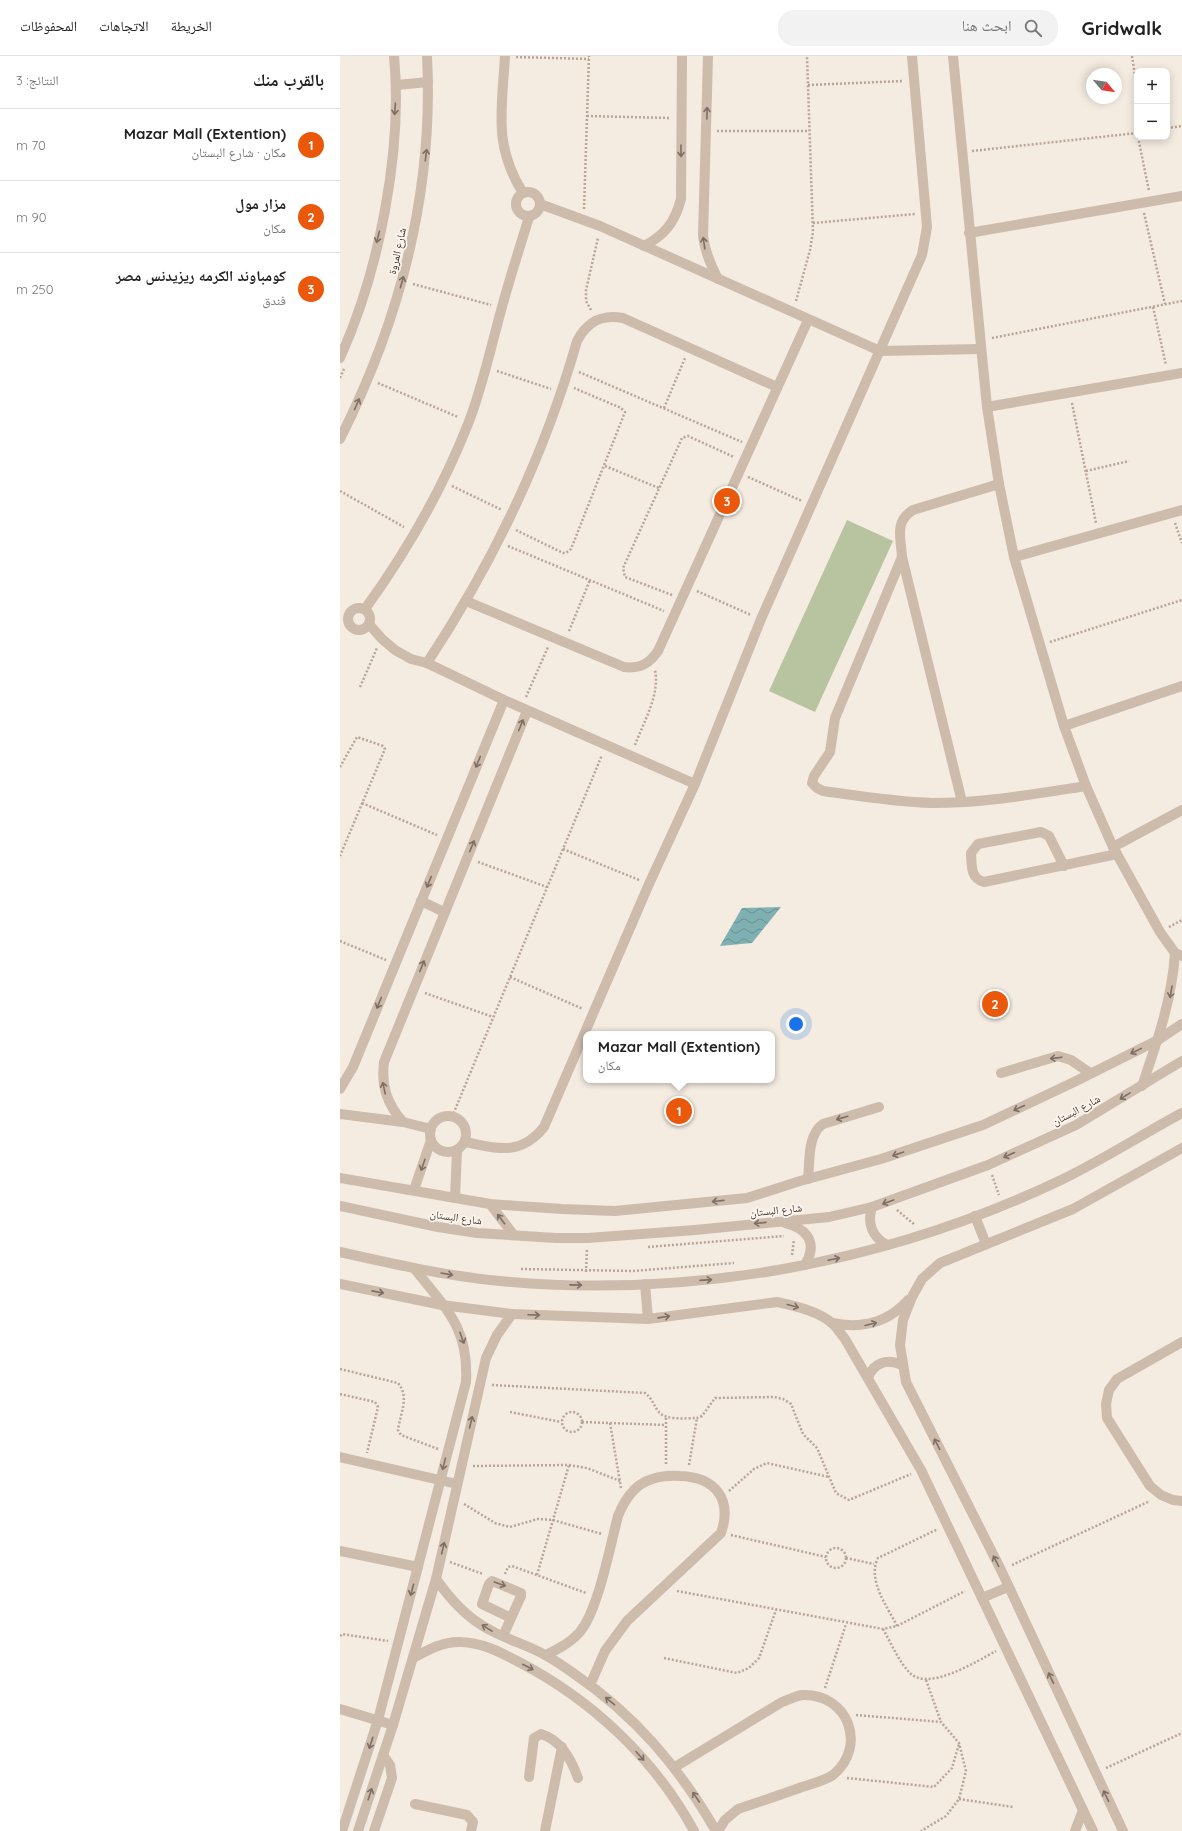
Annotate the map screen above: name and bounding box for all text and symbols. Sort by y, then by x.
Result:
search box [778,10,1058,46]
text: ابحث هنا [962,16,1012,35]
text: Gridwalk [1082,16,1162,40]
text: المحفوظات [20,17,77,35]
text: الاتجاهات [99,17,149,35]
text: الخريطة [171,17,212,35]
icon: search [1022,17,1044,39]
north arrow [1086,68,1122,104]
map controls [1134,68,1170,140]
button: + [1134,68,1170,104]
text: بالقرب منك [253,69,324,90]
text: النتائج: 3 [16,72,59,88]
one-way arrow [392,102,399,115]
button: − [1134,104,1170,140]
one-way arrow [703,107,711,120]
text: Mazar Mall (Extention) [124,124,286,143]
text: 70 m [16,137,46,153]
text: 1 [308,137,314,153]
text: مكان · شارع البستان [191,144,286,160]
one-way arrow [678,144,685,157]
one-way arrow [422,149,429,162]
text: مزار مول [235,194,286,213]
text: 90 m [16,209,46,225]
text: 2 [307,209,315,225]
text: مكان [263,220,286,236]
street label: شارع المروة [385,226,409,276]
one-way arrow [374,231,381,244]
one-way arrow [700,237,708,250]
text: كومباوند الكرمه ريزيدنس مصر [116,266,286,285]
one-way arrow [399,276,406,289]
text: 250 m [16,281,53,297]
text: 3 [308,281,315,297]
text: فندق [262,292,286,308]
one-way arrow [354,398,361,410]
pin: 3 [714,486,740,516]
one-way arrow [518,720,525,732]
one-way arrow [474,756,482,768]
one-way arrow [468,840,476,852]
one-way arrow [424,876,432,888]
one-way arrow [419,961,427,973]
one-way arrow [1167,985,1175,998]
pin: 2 [982,989,1008,1019]
one-way arrow [375,996,382,1008]
your location [786,1014,806,1034]
popup [583,1031,775,1083]
text: Mazar Mall (Extention) [598,1037,760,1056]
one-way arrow [1130,1048,1142,1055]
one-way arrow [1050,1054,1063,1062]
text: مكان [598,1057,621,1073]
one-way arrow [380,1082,388,1095]
street label: شارع البستان [1050,1091,1102,1129]
one-way arrow [1120,1092,1131,1100]
pin: 1 [666,1096,692,1126]
one-way arrow [1014,1105,1026,1112]
one-way arrow [835,1115,848,1122]
one-way arrow [892,1150,904,1158]
one-way arrow [1004,1152,1016,1160]
one-way arrow [418,1158,426,1170]
one-way arrow [712,1197,725,1204]
one-way arrow [882,1198,894,1206]
street label: شارع البستان [749,1200,803,1220]
street label: شارع البستان [429,1206,483,1228]
one-way arrow [497,1214,506,1225]
one-way arrow [754,1220,767,1227]
one-way arrow [827,1255,840,1263]
one-way arrow [440,1270,453,1278]
one-way arrow [699,1276,712,1283]
one-way arrow [569,1282,582,1289]
one-way arrow [371,1288,384,1296]
one-way arrow [786,1303,799,1310]
one-way arrow [527,1311,540,1319]
one-way arrow [657,1313,670,1321]
one-way arrow [864,1319,877,1327]
one-way arrow [458,1331,466,1343]
one-way arrow [468,1415,476,1428]
one-way arrow [933,1439,940,1451]
one-way arrow [440,1458,448,1471]
one-way arrow [439,1542,447,1555]
one-way arrow [992,1555,999,1567]
one-way arrow [494,1581,506,1589]
one-way arrow [408,1583,415,1596]
one-way arrow [482,1624,493,1632]
one-way arrow [522,1663,534,1671]
one-way arrow [1047,1673,1054,1685]
one-way arrow [605,1696,615,1705]
one-way arrow [367,1736,374,1749]
one-way arrow [635,1751,645,1761]
one-way arrow [367,1788,375,1800]
one-way arrow [1102,1790,1109,1802]
one-way arrow [692,1792,700,1803]

